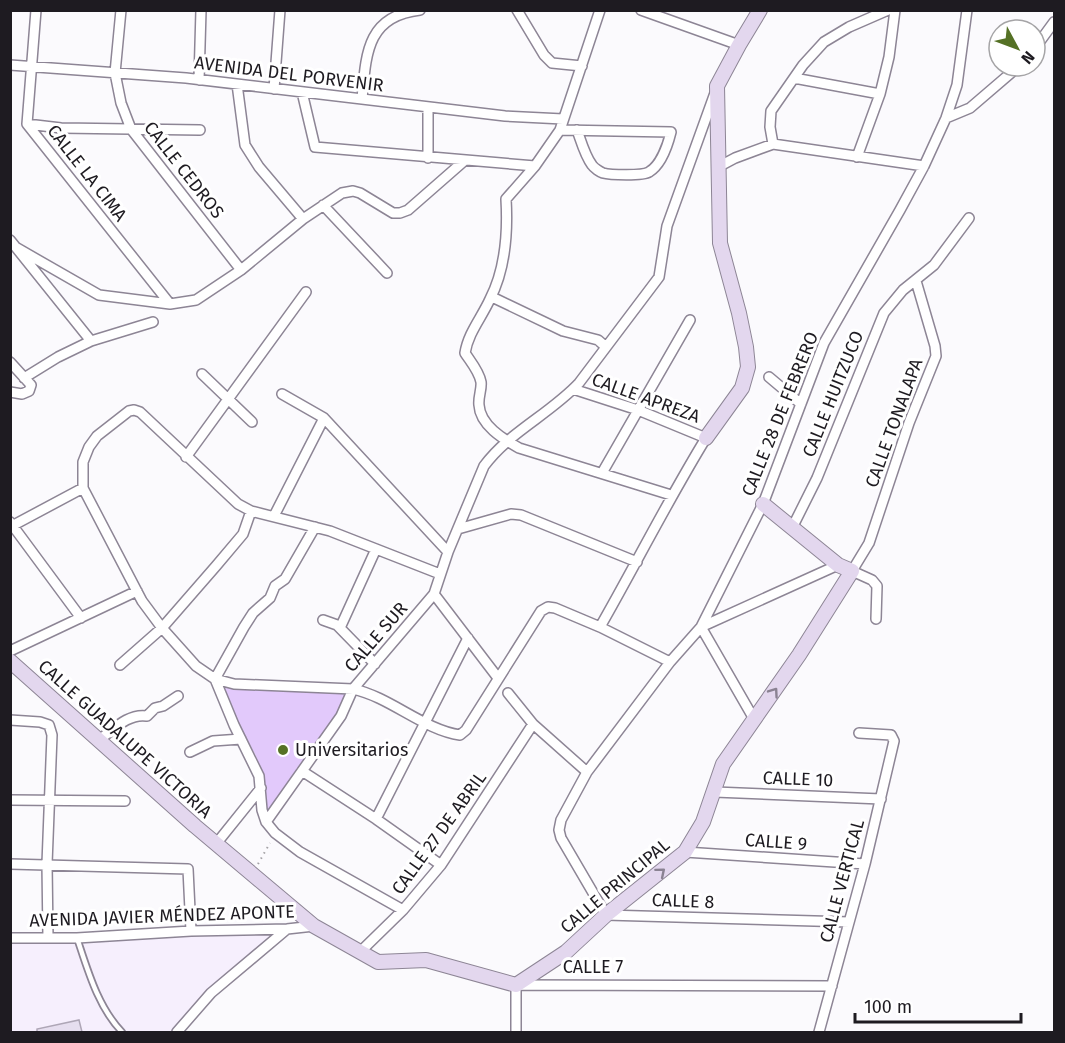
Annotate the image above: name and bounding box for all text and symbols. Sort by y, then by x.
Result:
north arrow [987,18,1047,78]
text: N [1017,47,1039,68]
street label: AVENIDA DEL PORVENIR [193,51,385,97]
street label: CALLE CEDROS [139,117,229,223]
street label: CALLE LA CIMA [42,120,132,226]
street label: CALLE HUITZUCO [798,328,868,460]
street label: CALLE 28 DE FEBRERO [737,329,823,499]
street label: CALLE TONALAPA [861,355,928,490]
street label: CALLE APREZA [589,368,704,428]
street label: CALLE SUR [340,598,412,676]
street label: CALLE GUADALUPE VICTORIA [34,655,217,823]
one-way arrow [767,687,778,698]
place label: Universitarios [295,739,408,761]
marker: Universitarios [276,743,290,757]
street label: CALLE 27 DE ABRIL [387,767,491,899]
street label: CALLE 10 [762,767,834,791]
street label: CALLE VERTICAL [815,817,869,945]
street label: CALLE 9 [744,829,808,855]
street label: CALLE PRINCIPAL [556,834,674,938]
one-way arrow [654,868,665,879]
street label: CALLE 8 [651,889,715,913]
street label: AVENIDA JAVIER MÉNDEZ APONTE [29,899,295,932]
street label: CALLE 7 [563,956,623,978]
scale bar [855,986,1022,1024]
text: 100 m [864,996,912,1018]

